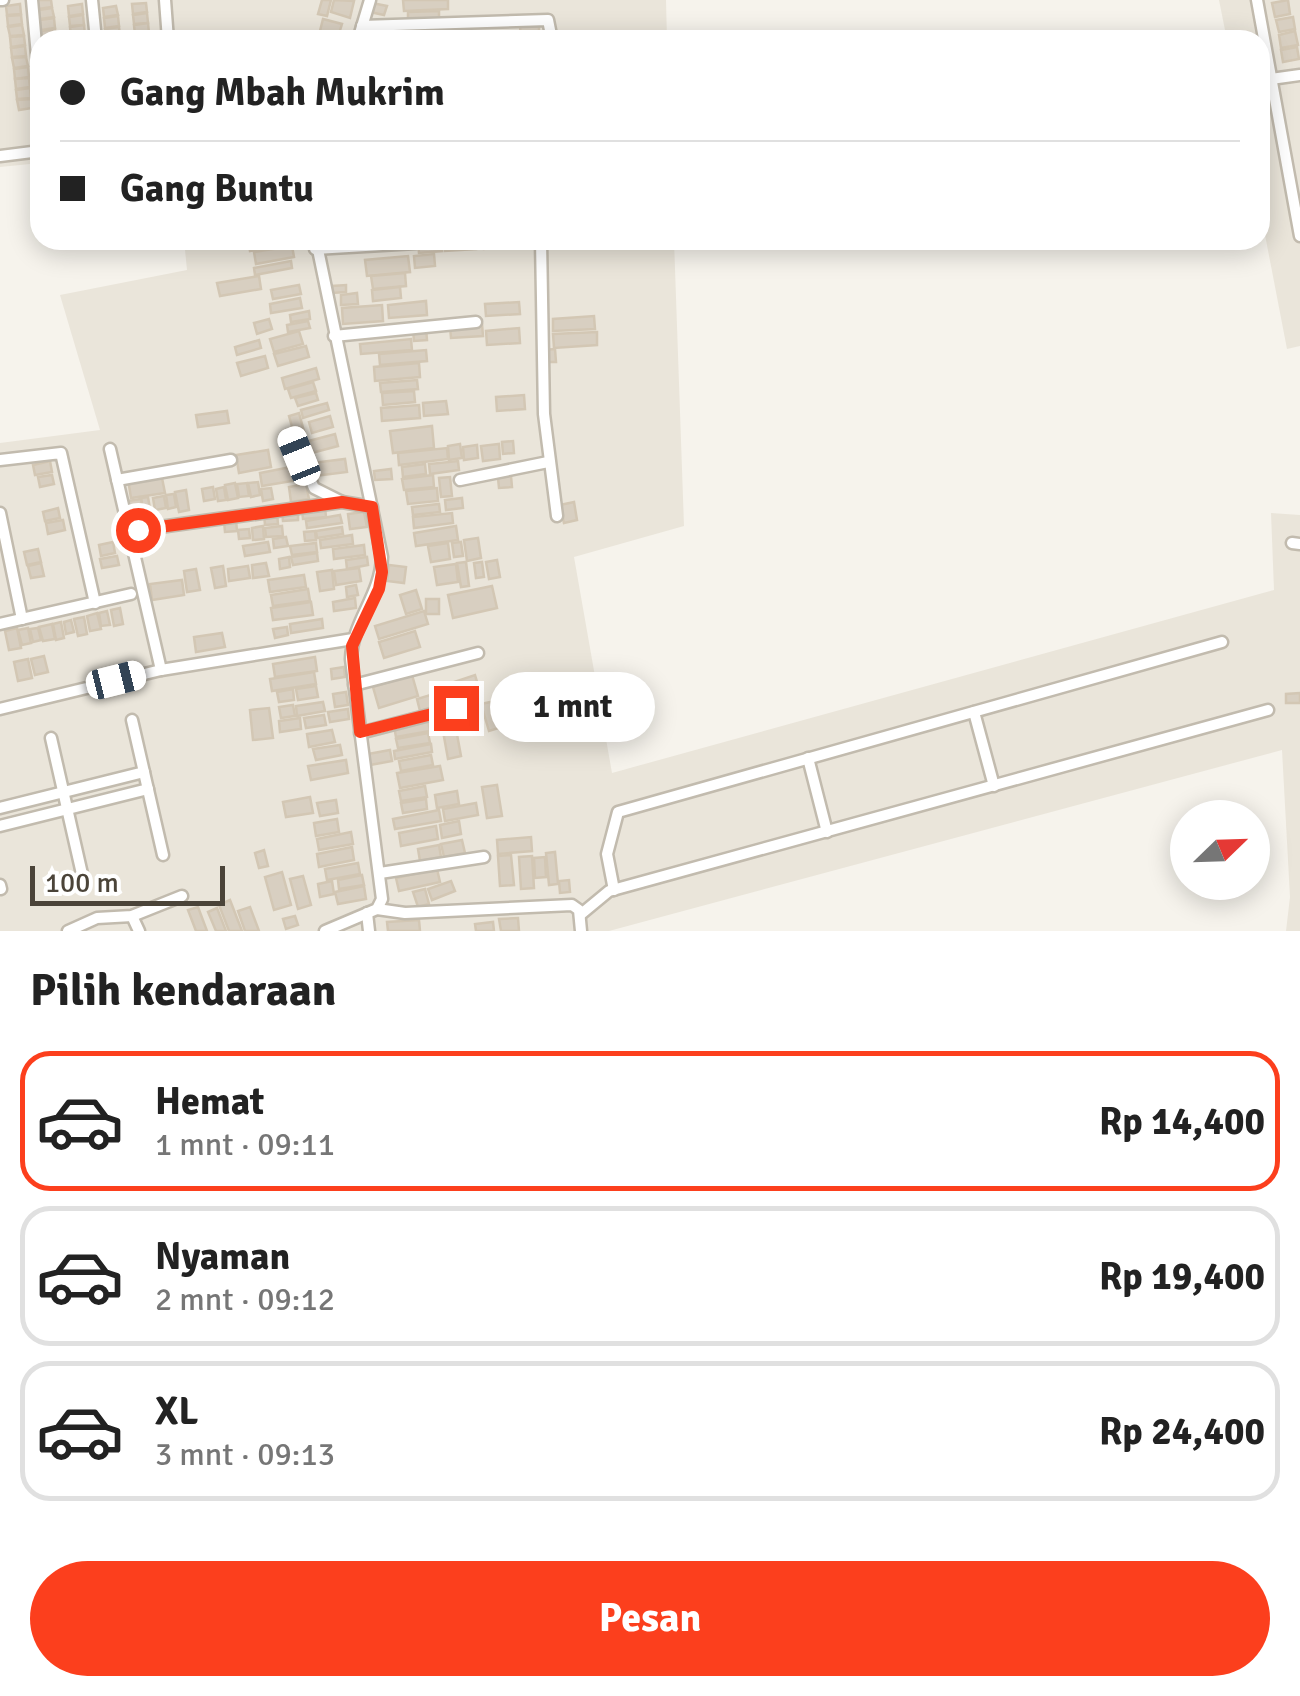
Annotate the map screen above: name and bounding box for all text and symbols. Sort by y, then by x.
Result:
text: Gang Mbah Mukrim [120,69,445,116]
text: Gang Buntu [120,165,314,212]
car [274,423,324,489]
route start [116,508,161,553]
car [83,658,149,702]
callout: 1 mnt [491,673,656,743]
route end [434,686,479,731]
text: 1 mnt [533,687,612,726]
north arrow [1170,800,1270,900]
map controls [1170,800,1270,900]
scale bar [30,861,225,906]
text: 100 m [45,866,119,900]
text: Pilih kendaraan [30,963,336,1018]
icon: car [35,1076,125,1166]
text: Hemat [155,1078,264,1125]
text: Rp 14,400 [1099,1098,1265,1145]
text: 1 mnt · 09:11 [155,1125,335,1164]
icon: car [35,1231,125,1321]
text: Nyaman [155,1233,290,1280]
text: Rp 19,400 [1099,1253,1265,1300]
text: 2 mnt · 09:12 [155,1280,335,1319]
icon: car [35,1386,125,1476]
text: XL [155,1388,198,1435]
text: Rp 24,400 [1099,1408,1265,1455]
text: 3 mnt · 09:13 [155,1435,335,1474]
button: Pesan [30,1561,1270,1676]

